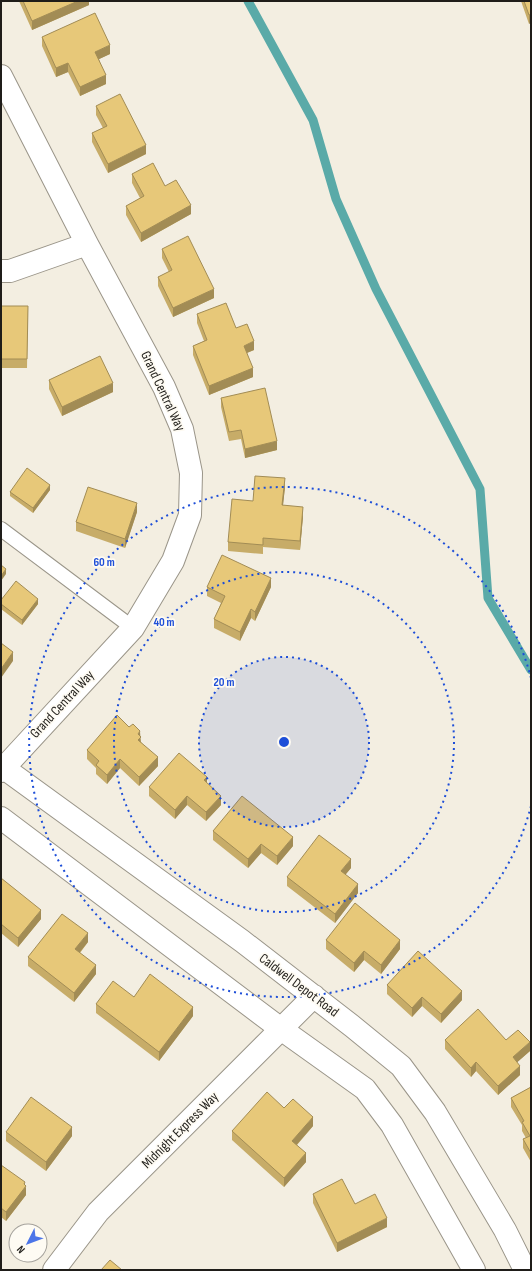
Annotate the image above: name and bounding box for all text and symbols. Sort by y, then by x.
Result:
street label: Grand Central Way [137,348,189,434]
text: 60 m [93,555,115,570]
text: 40 m [153,615,175,630]
street label: Grand Central Way [26,666,98,741]
text: 20 m [214,675,234,690]
centre of rings [277,735,291,749]
street label: Caldwell Depot Road [256,950,342,1021]
street label: Midnight Express Way [138,1088,222,1172]
north arrow [8,1223,48,1263]
text: N [14,1243,28,1256]

